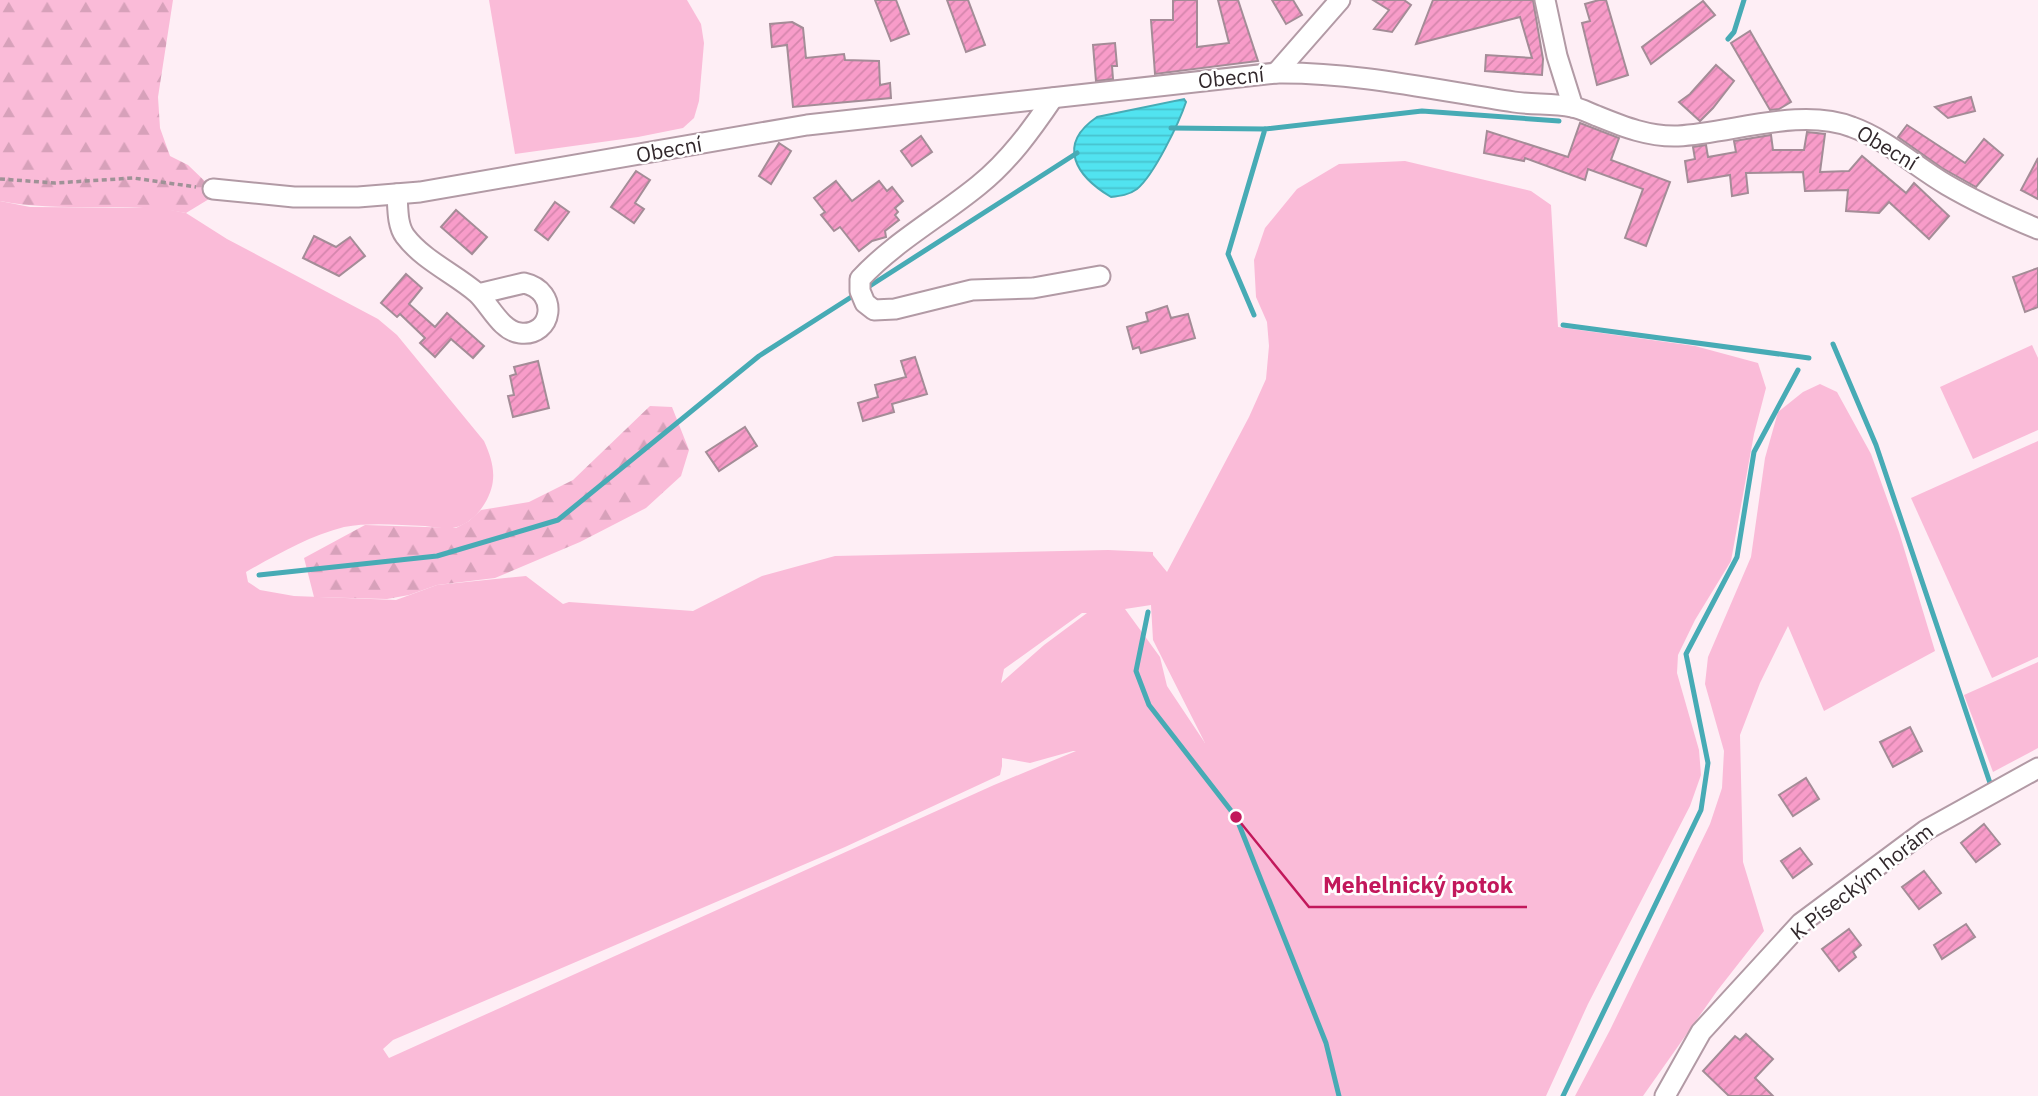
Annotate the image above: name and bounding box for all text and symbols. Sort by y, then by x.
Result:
street label: Obecní [1196,60,1265,94]
street label: Obecní [1852,118,1923,176]
street label: Obecní [634,129,704,169]
street label: K Píseckým horám [1784,817,1939,946]
callout: Mehelnický potok [1309,863,1527,907]
text: Mehelnický potok [1323,869,1514,899]

